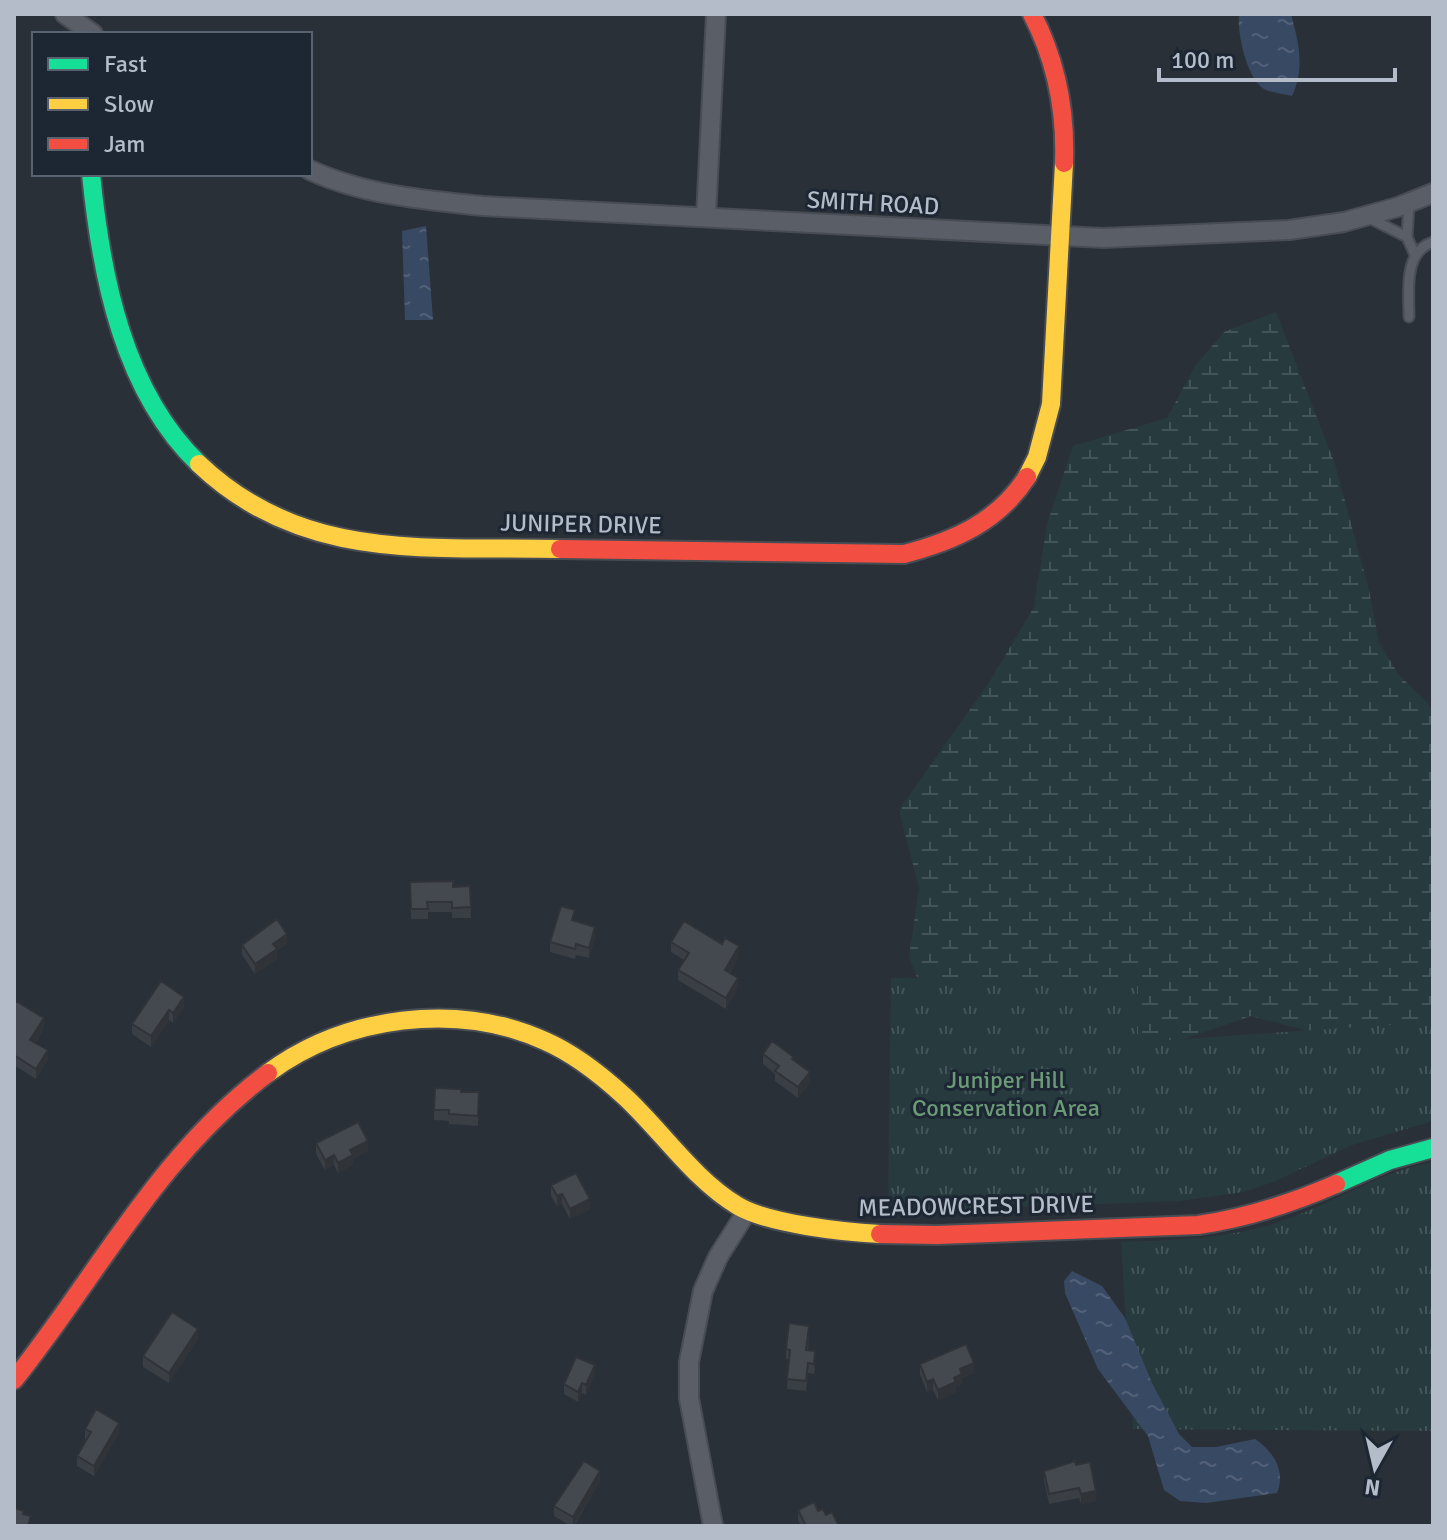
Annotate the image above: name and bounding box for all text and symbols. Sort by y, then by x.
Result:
legend [32,32,312,176]
scale bar [1159,32,1395,82]
text: 100 m [1171,45,1234,75]
text: Fast [104,49,147,79]
text: Slow [104,89,154,119]
text: Jam [104,129,145,159]
street label: SMITH ROAD [806,185,940,221]
street label: JUNIPER DRIVE [500,508,662,540]
park label: Juniper Hill Conservation Area [912,1065,1100,1123]
street label: MEADOWCREST DRIVE [858,1189,1094,1223]
north arrow [1335,1428,1415,1508]
text: N [1363,1473,1382,1502]

